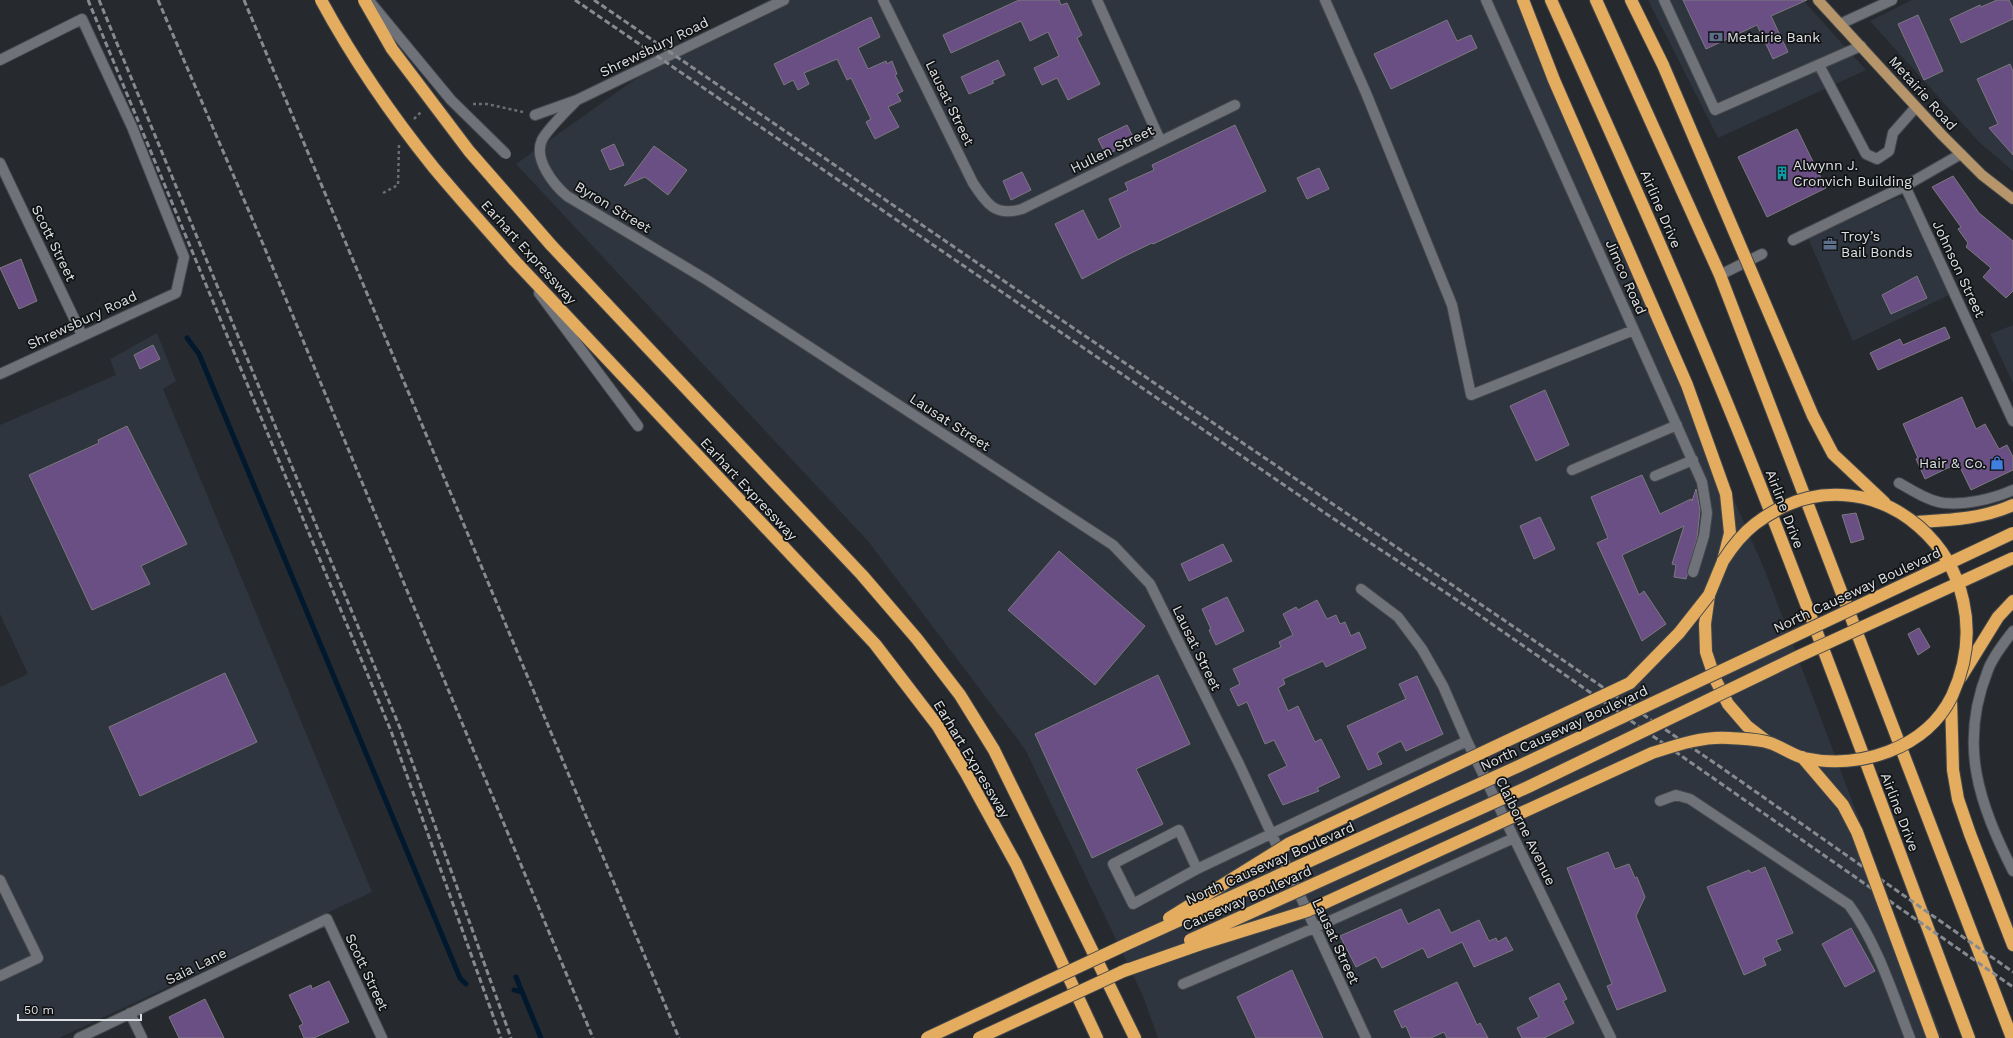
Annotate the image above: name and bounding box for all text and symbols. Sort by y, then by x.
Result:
street label: Shrewsbury Road [597,14,711,80]
bank icon: Metairie Bank [1708,29,1724,45]
place label: Metairie Bank [1727,29,1820,45]
street label: Metairie Road [1886,53,1960,133]
street label: Lausat Street [922,58,978,148]
street label: Hullen Street [1068,122,1157,176]
place label: Alwynn J. Cronvich Building [1793,157,1912,189]
building icon: Alwynn J. Cronvich Building [1774,165,1790,181]
street label: Airline Drive [1637,168,1685,250]
street label: Byron Street [572,178,654,236]
street label: Earhart Expressway [478,197,580,308]
street label: Scott Street [29,202,79,284]
street label: Johnson Street [1930,218,1988,320]
place label: Troy’s Bail Bonds [1841,228,1913,260]
office icon: Troy’s Bail Bonds [1822,236,1838,252]
street label: Jimco Road [1602,237,1650,317]
street label: Shrewsbury Road [25,288,139,352]
street label: Lausat Street [907,390,993,454]
street label: Earhart Expressway [697,434,801,544]
place label: Hair & Co. [1919,455,1986,471]
shop icon: Hair & Co. [1989,455,2005,471]
street label: Airline Drive [1763,467,1807,551]
street label: North Causeway Boulevard [1771,544,1943,636]
street label: Lausat Street [1169,603,1225,693]
street label: North Causeway Boulevard [1478,682,1650,774]
street label: Earhart Expressway [931,697,1014,821]
street label: Airline Drive [1878,770,1922,854]
street label: Claiborne Avenue [1493,774,1559,888]
street label: North Causeway Boulevard [1183,818,1357,908]
street label: Causeway Boulevard [1180,862,1314,934]
street label: Lausat Street [1309,896,1363,987]
street label: Scott Street [342,931,392,1013]
street label: Saia Lane [163,944,229,988]
scale bar [18,996,141,1022]
text: 50 m [24,1003,54,1017]

